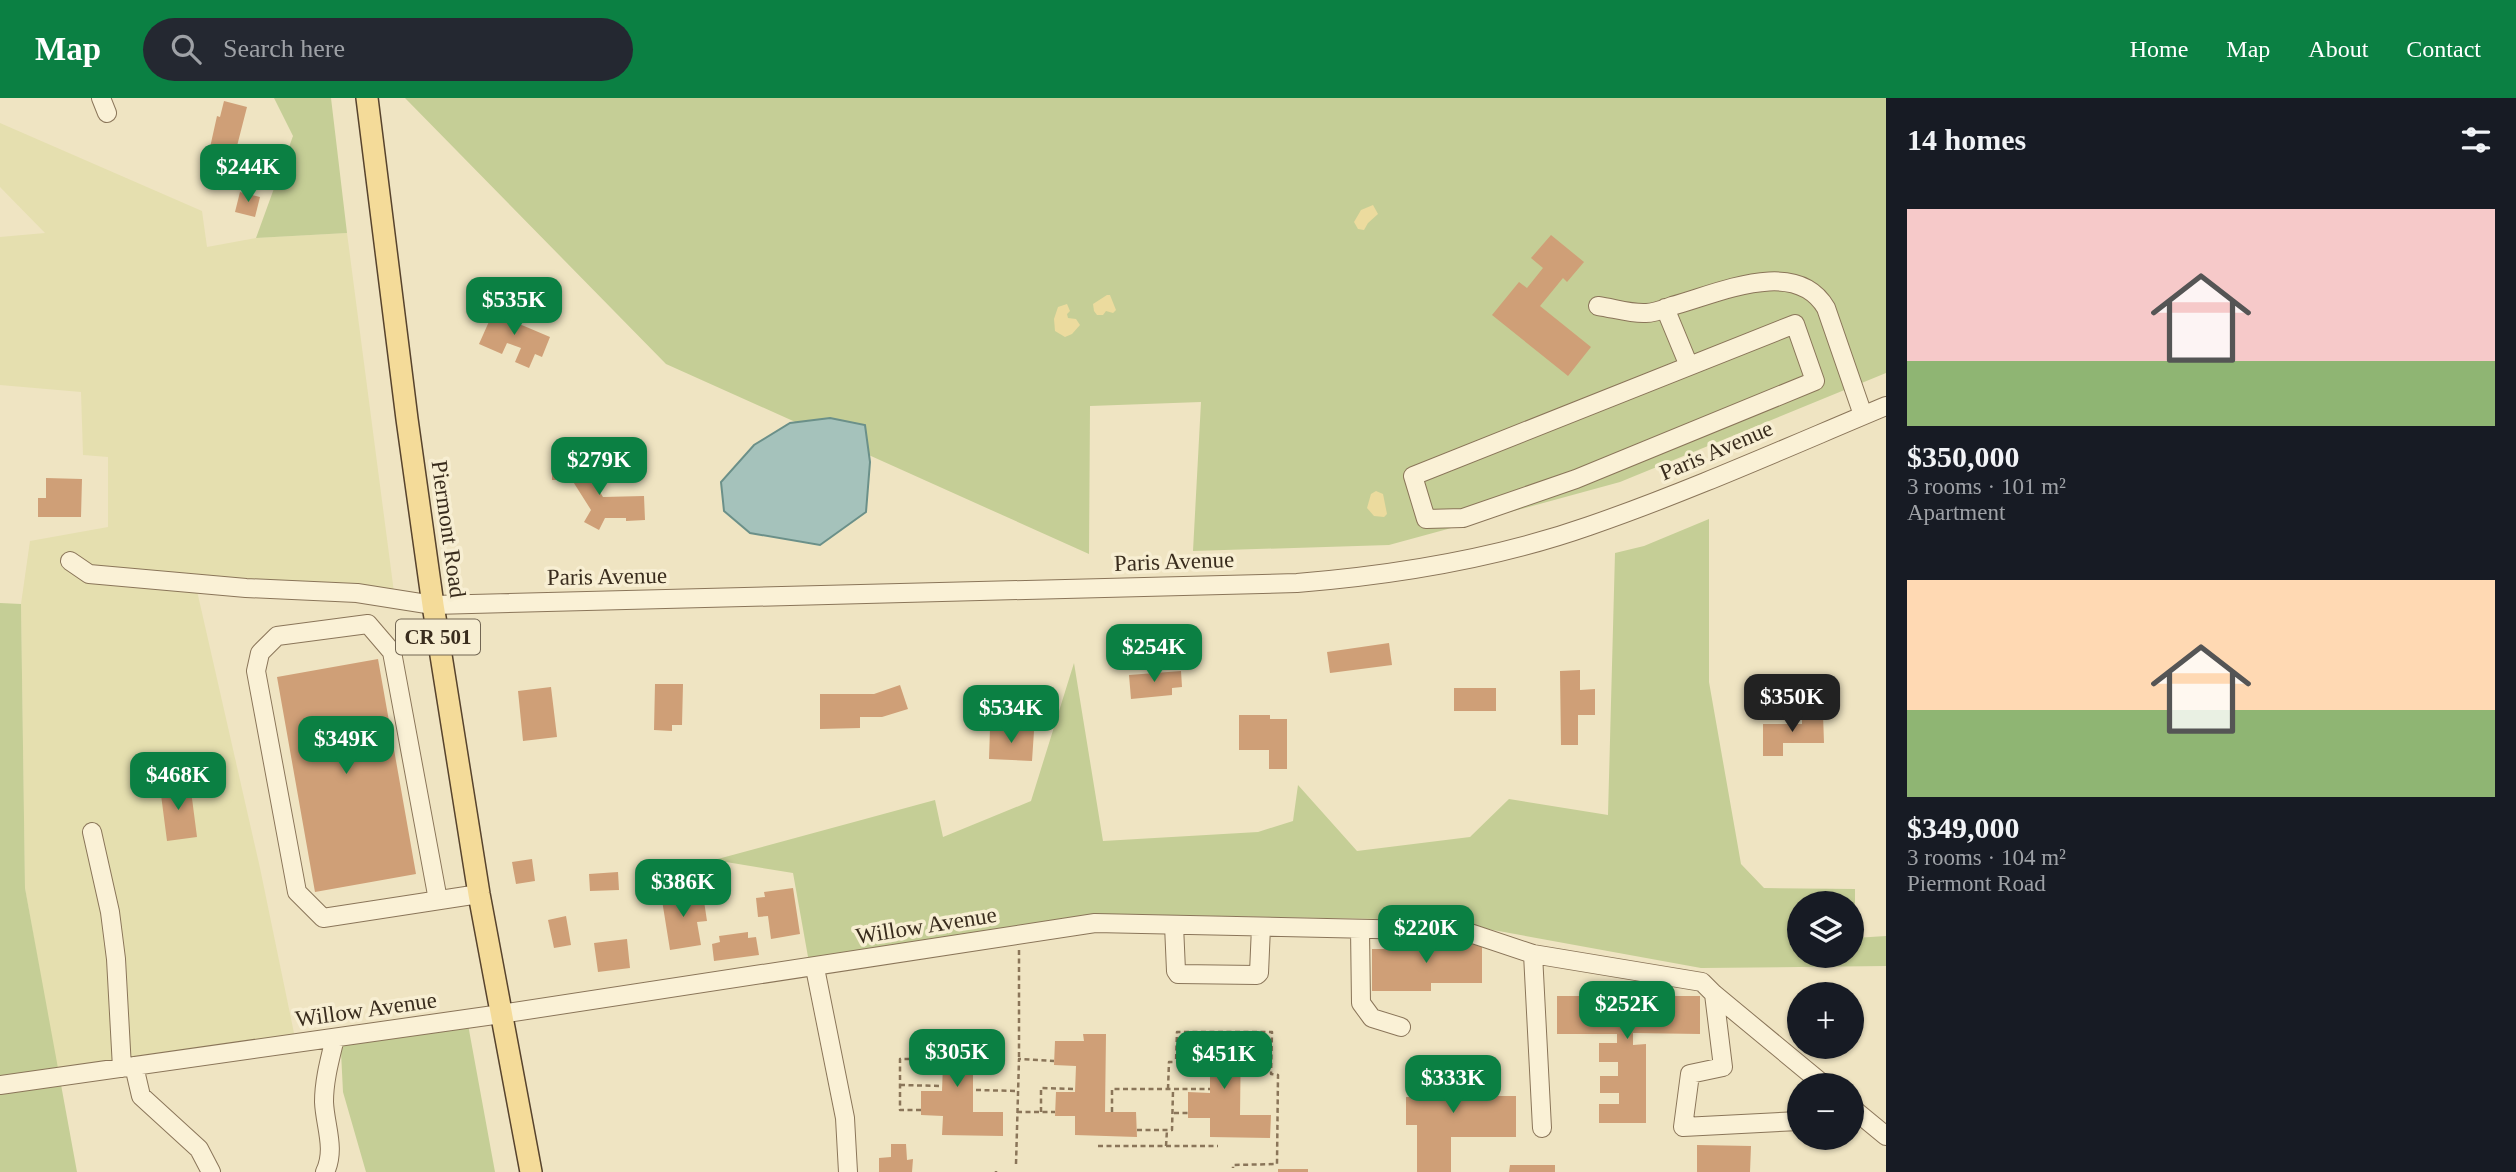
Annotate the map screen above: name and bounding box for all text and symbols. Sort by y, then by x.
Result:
search box [143,18,633,81]
icon: search [167,30,205,68]
text: Map [35,31,101,67]
text: Search here [223,34,345,63]
text: Home [2130,36,2188,62]
text: Map [2226,36,2270,62]
text: About [2308,36,2368,62]
text: Contact [2406,36,2481,62]
icon: filters [2457,121,2495,159]
text: 14 homes [1907,123,2026,156]
pin: $244K [199,144,297,204]
text: $244K [216,154,280,179]
icon: home [2138,255,2264,381]
pin: $535K [465,278,563,337]
text: $535K [482,287,546,312]
street label: Paris Avenue [1656,415,1776,485]
pin: $279K [550,438,648,497]
text: $350,000 [1907,440,2020,473]
text: $279K [567,447,631,472]
street label: Piermont Road [426,459,471,600]
text: 3 rooms · 101 m² [1907,474,2066,499]
text: Apartment [1907,500,2005,525]
street label: Paris Avenue [1113,547,1235,576]
street label: Paris Avenue [547,563,667,590]
road number: CR 501 [396,620,480,654]
pin: $254K [1105,624,1203,684]
icon: home [2138,626,2264,752]
text: $254K [1122,634,1186,659]
pin: $350K [1743,674,1841,734]
text: $350K [1760,684,1824,709]
pin: $534K [962,686,1060,745]
text: $534K [979,695,1043,720]
pin: $349K [297,716,395,776]
text: $349K [314,726,378,751]
pin: $468K [129,752,227,812]
text: $468K [146,762,210,787]
text: $349,000 [1907,811,2020,844]
text: 3 rooms · 104 m² [1907,845,2066,870]
pin: $386K [634,860,732,919]
text: $386K [651,869,715,894]
text: Piermont Road [1907,871,2046,896]
map controls [1787,891,1864,1150]
button: layers [1787,891,1864,968]
street label: Willow Avenue [854,902,998,949]
pin: $220K [1377,906,1475,965]
text: $220K [1394,915,1458,940]
pin: $252K [1578,982,1676,1041]
button: + [1787,982,1864,1059]
street label: Willow Avenue [294,987,438,1032]
text: $252K [1595,991,1659,1016]
pin: $305K [908,1030,1006,1089]
pin: $451K [1175,1032,1273,1091]
text: $305K [925,1039,989,1064]
text: $451K [1192,1041,1256,1066]
pin: $333K [1404,1056,1502,1115]
text: $333K [1421,1065,1485,1090]
button: − [1787,1073,1864,1150]

